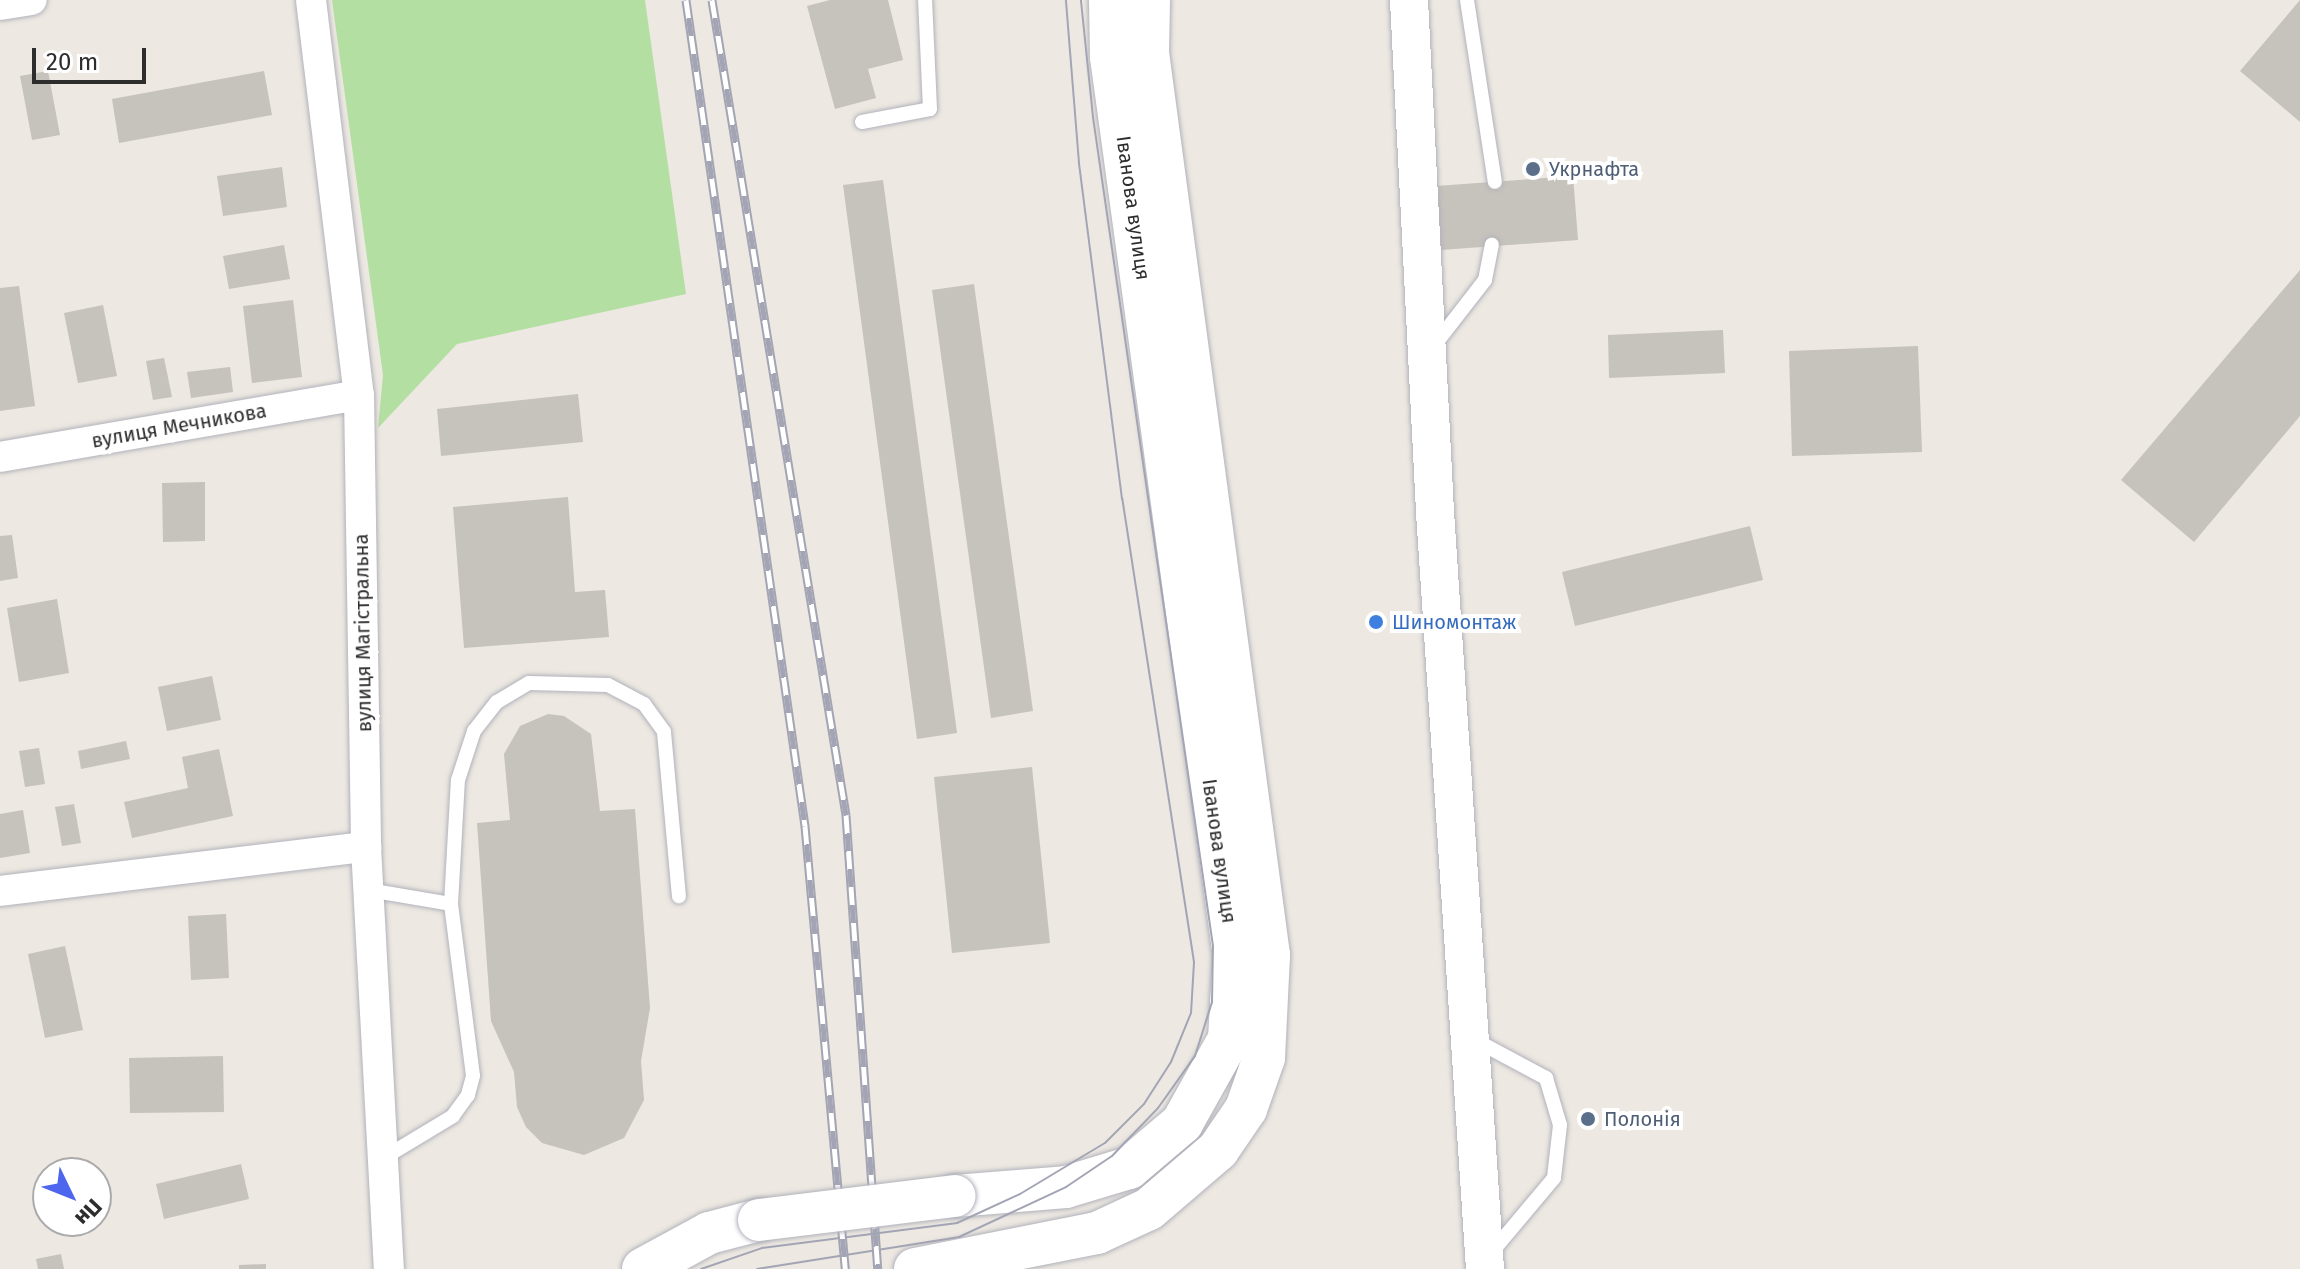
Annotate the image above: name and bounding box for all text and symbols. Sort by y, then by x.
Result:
scale bar [36,32,150,82]
text: 20 m [46,48,98,76]
street label: Іванова вулиця [1111,134,1155,282]
place label: Укрнафта [1549,157,1639,181]
marker: Укрнафта [1524,160,1542,178]
street label: вулиця Мечникова [90,399,268,453]
street label: вулиця Магістральна [349,534,377,732]
place label: Шиномонтаж [1392,610,1516,634]
marker: Шиномонтаж [1367,613,1385,631]
street label: Іванова вулиця [1197,777,1241,925]
place label: Полонія [1604,1107,1681,1131]
marker: Полонія [1579,1110,1597,1128]
north arrow [32,1157,112,1237]
text: Пн [69,1193,108,1232]

